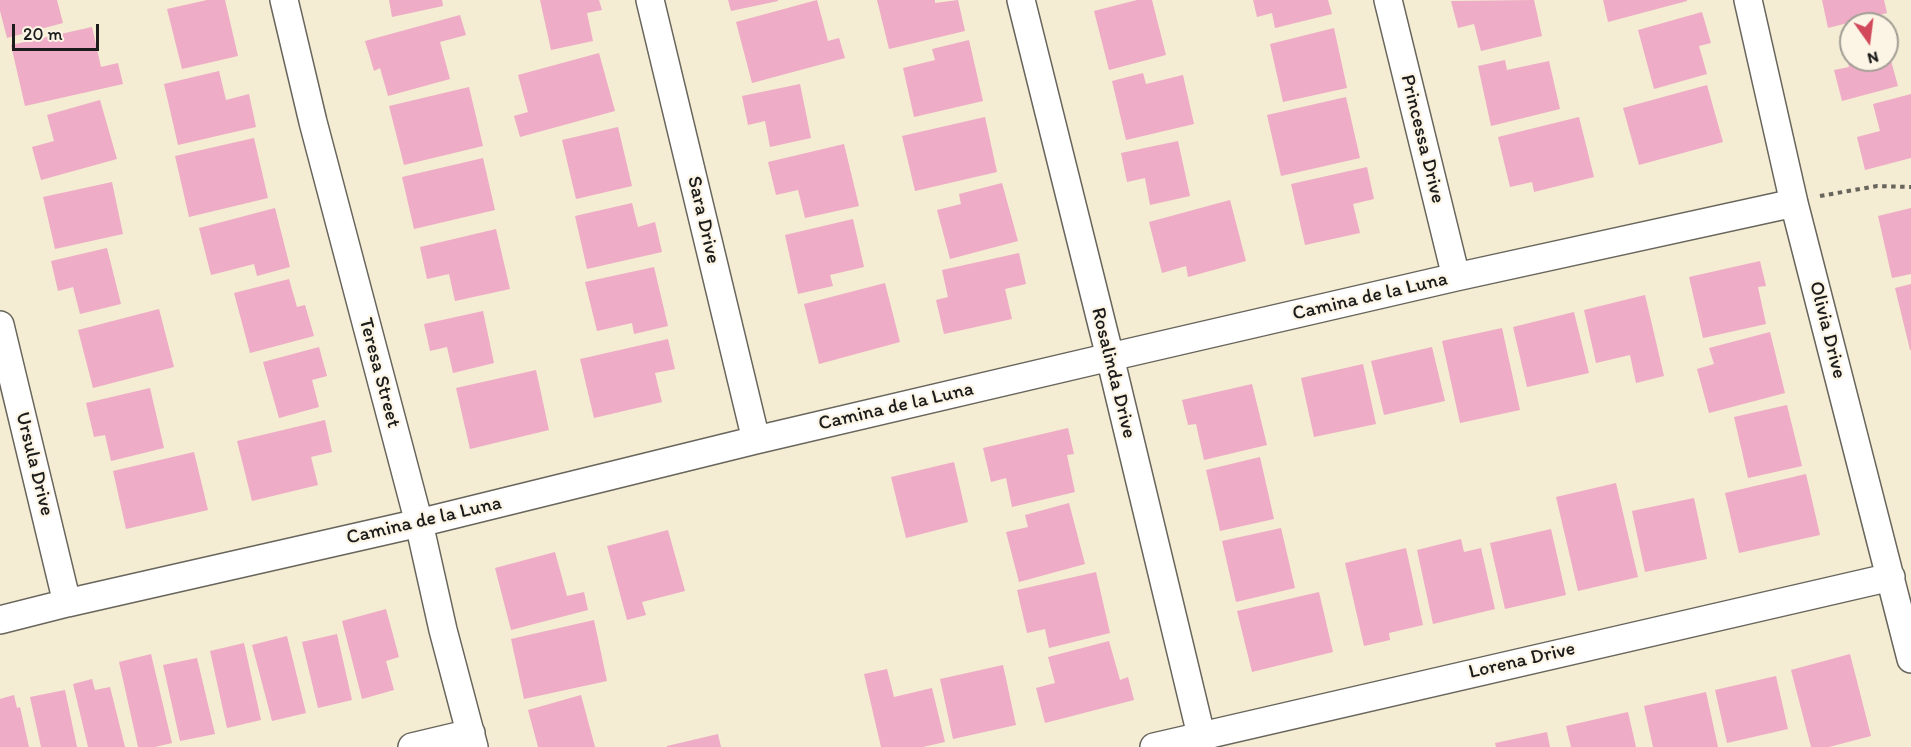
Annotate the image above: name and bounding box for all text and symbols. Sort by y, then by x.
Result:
scale bar [15,12,102,50]
north arrow [1839,12,1899,72]
text: 20 m [23,23,63,45]
text: N [1865,47,1881,69]
street label: Princessa Drive [1394,72,1450,206]
street label: Sara Drive [681,174,725,266]
street label: Camina de la Luna [1290,267,1450,327]
street label: Olivia Drive [1803,279,1851,381]
street label: Rosalinda Drive [1085,305,1141,441]
street label: Teresa Street [353,315,405,431]
street label: Camina de la Luna [816,377,976,437]
street label: Ursula Drive [10,410,58,518]
street label: Camina de la Luna [344,491,504,551]
street label: Lorena Drive [1466,637,1578,685]

